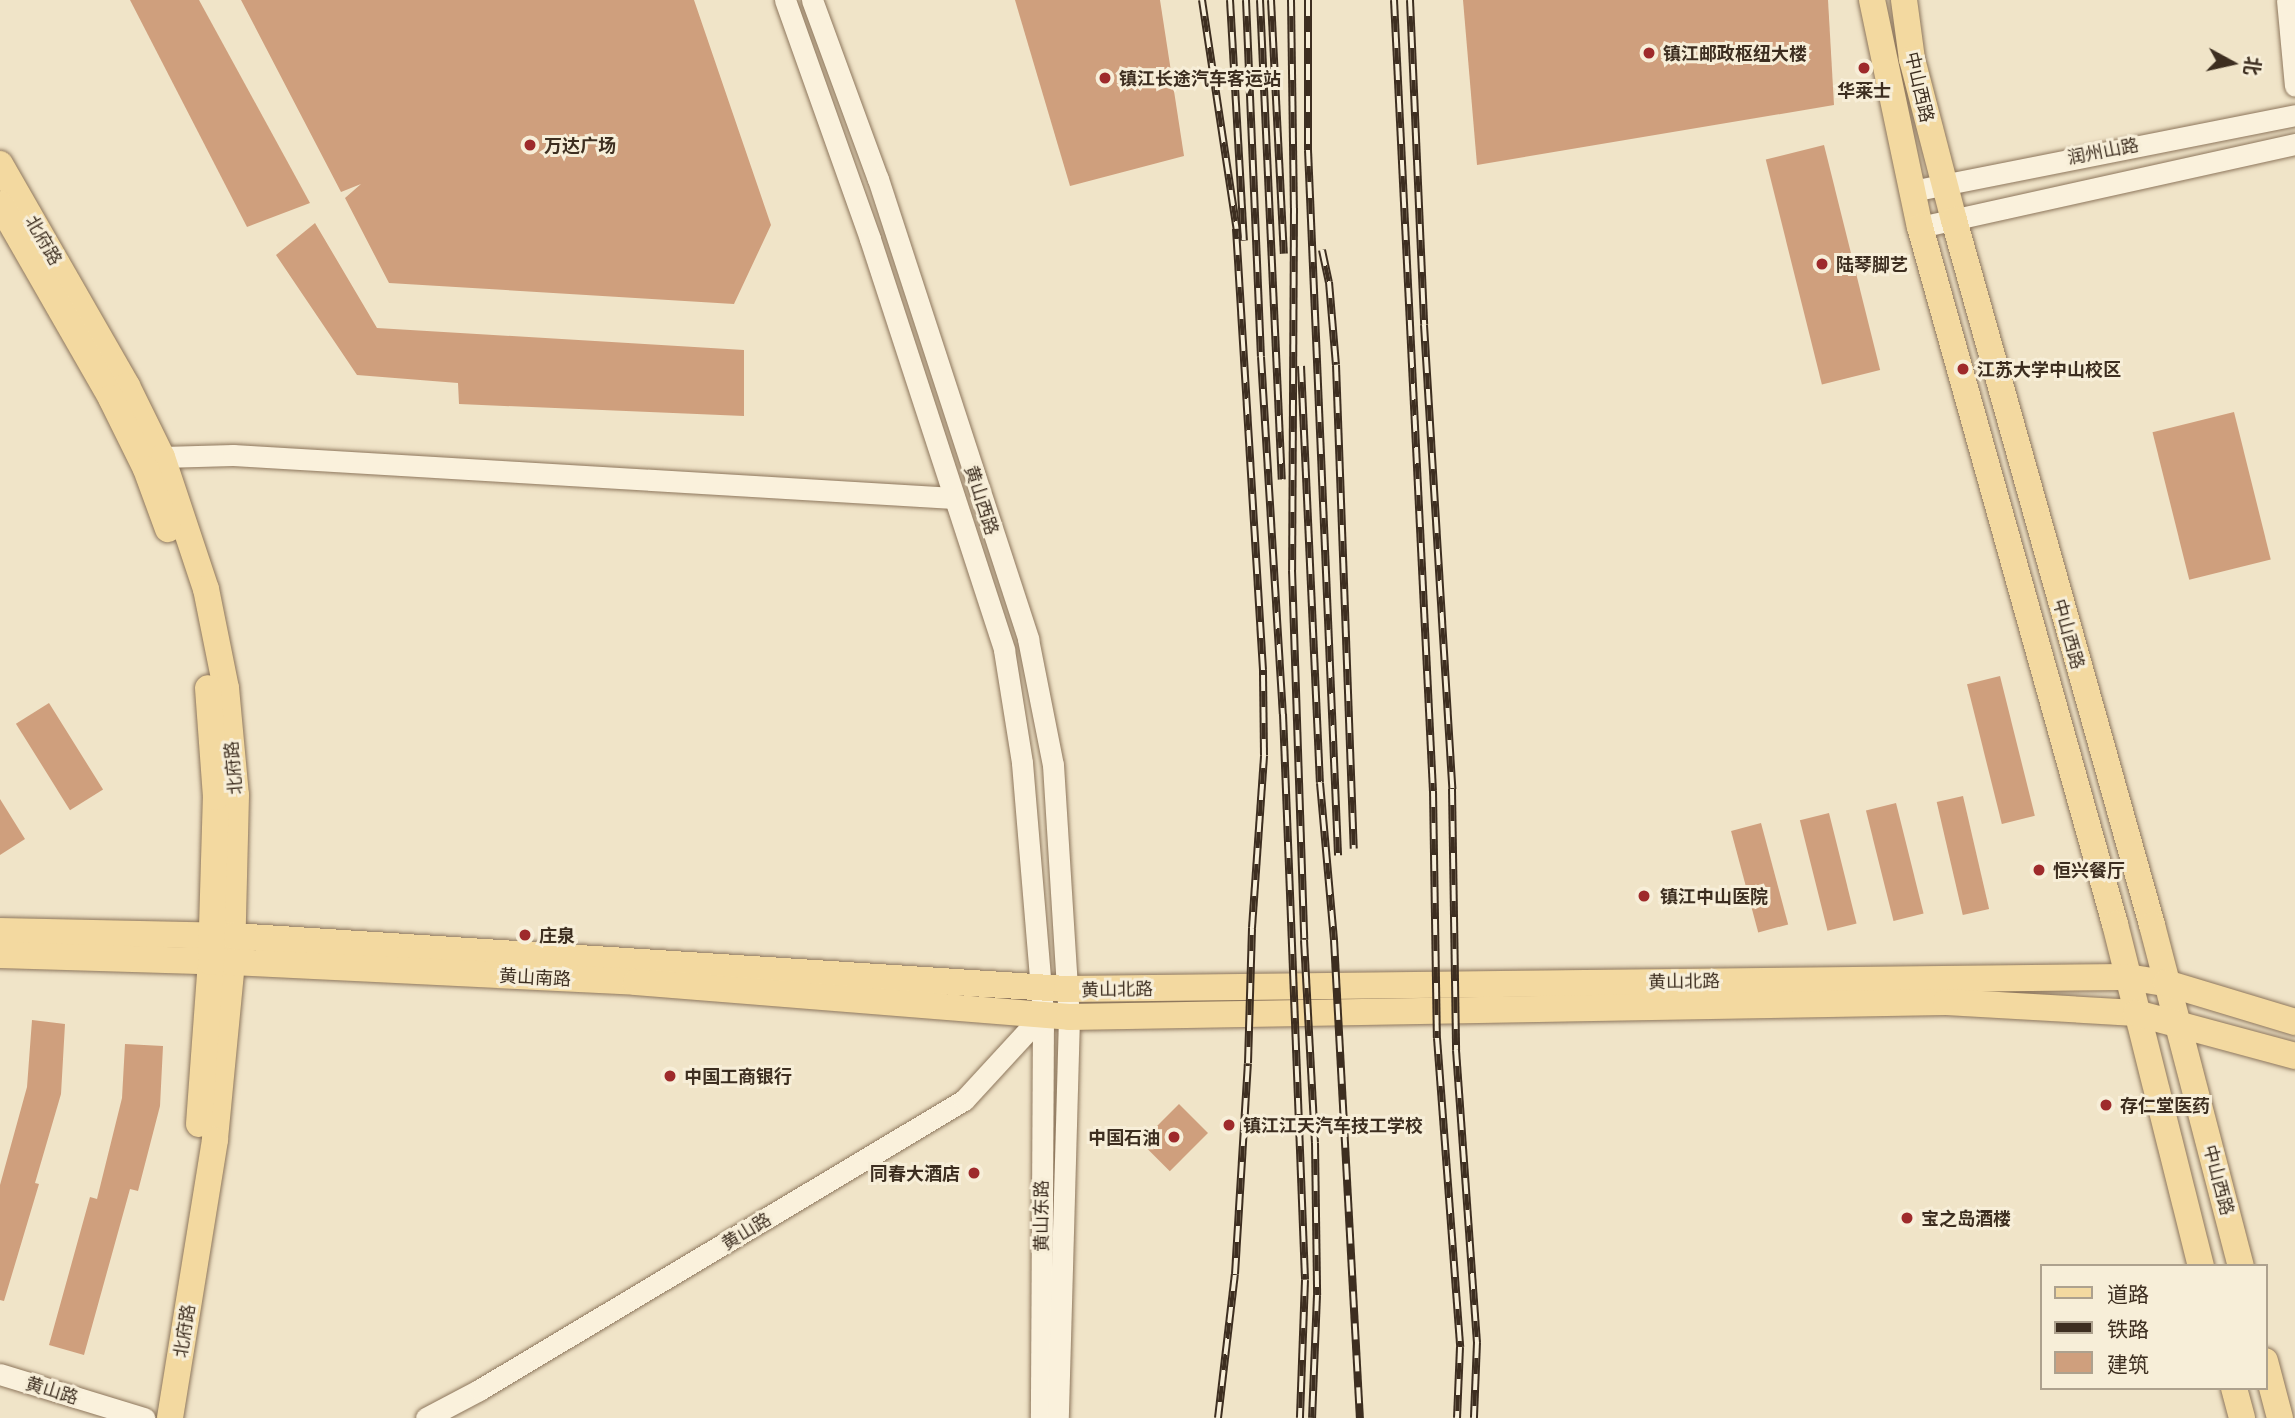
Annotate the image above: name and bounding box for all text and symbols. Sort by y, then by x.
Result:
north arrow [2197,28,2267,98]
place label: 镇江邮政枢纽大楼 [1663,42,1807,64]
marker: 镇江邮政枢纽大楼 [1641,45,1657,61]
street label: 中山西路 [1901,49,1939,125]
text: 北 [2239,55,2267,77]
marker: 华莱士 [1856,60,1872,76]
place label: 镇江长途汽车客运站 [1119,67,1281,89]
marker: 镇江长途汽车客运站 [1097,70,1113,86]
place label: 华莱士 [1837,79,1891,101]
place label: 万达广场 [544,134,616,156]
street label: 润州山路 [2066,134,2140,168]
marker: 万达广场 [522,137,538,153]
street label: 北府路 [21,211,67,269]
place label: 陆琴脚艺 [1836,253,1908,275]
marker: 陆琴脚艺 [1814,256,1830,272]
place label: 江苏大学中山校区 [1977,358,2121,380]
marker: 江苏大学中山校区 [1955,361,1971,377]
street label: 黄山西路 [961,462,1003,538]
street label: 中山西路 [2049,596,2089,672]
street label: 北府路 [220,740,246,796]
place label: 恒兴餐厅 [2053,859,2125,881]
marker: 恒兴餐厅 [2031,862,2047,878]
place label: 镇江中山医院 [1660,885,1768,907]
marker: 镇江中山医院 [1634,886,1654,906]
place label: 庄泉 [539,924,575,946]
marker: 庄泉 [517,927,533,943]
street label: 黄山南路 [498,964,572,990]
street label: 黄山北路 [1648,970,1720,992]
street label: 黄山北路 [1081,978,1153,1000]
place label: 中国工商银行 [684,1065,792,1087]
marker: 中国工商银行 [662,1068,678,1084]
place label: 存仁堂医药 [2120,1094,2210,1116]
marker: 存仁堂医药 [2098,1097,2114,1113]
place label: 镇江江天汽车技工学校 [1243,1114,1423,1136]
marker: 镇江江天汽车技工学校 [1221,1117,1237,1133]
place label: 中国石油 [1088,1126,1160,1148]
marker: 中国石油 [1166,1129,1182,1145]
street label: 中山西路 [2199,1142,2239,1218]
place label: 同春大酒店 [870,1162,960,1184]
marker: 同春大酒店 [966,1165,982,1181]
street label: 黄山东路 [1030,1180,1052,1252]
place label: 宝之岛酒楼 [1921,1207,2011,1229]
street label: 黄山路 [717,1208,775,1254]
marker: 宝之岛酒楼 [1899,1210,1915,1226]
legend [2039,1264,2267,1390]
text: 道路 [2107,1280,2149,1308]
street label: 北府路 [169,1303,199,1359]
text: 铁路 [2107,1315,2149,1343]
text: 建筑 [2107,1350,2149,1378]
street label: 黄山路 [23,1372,81,1408]

